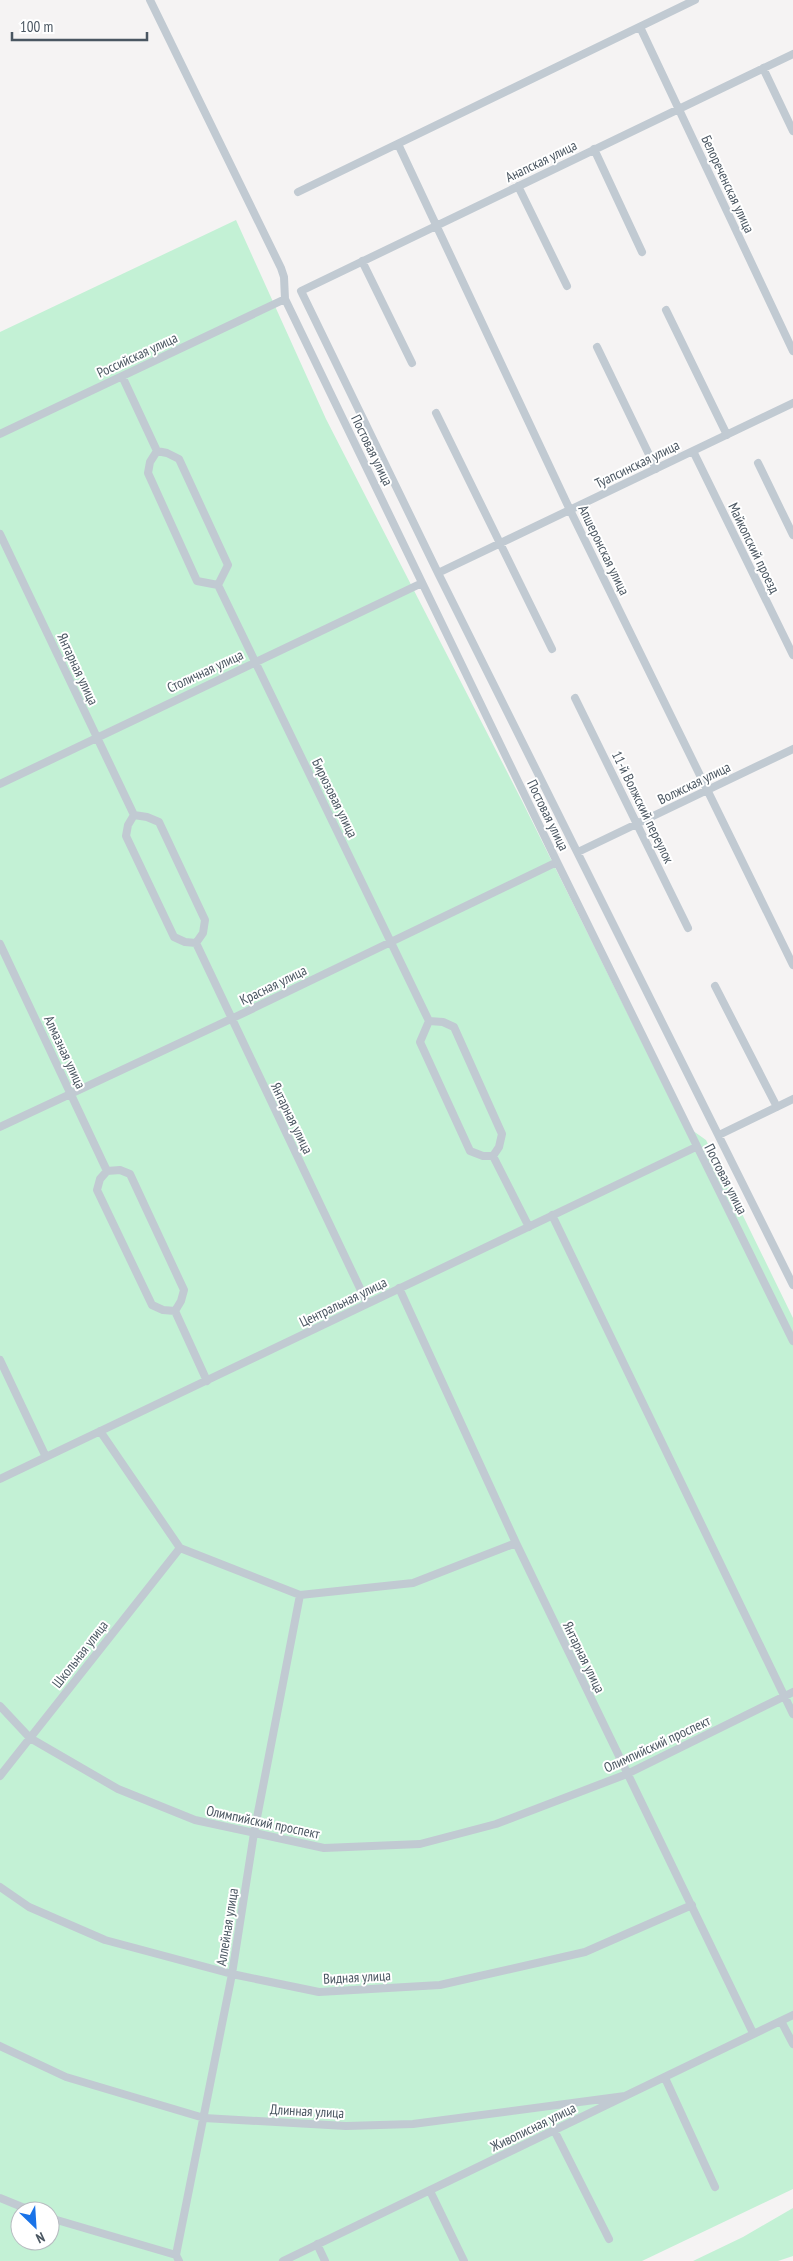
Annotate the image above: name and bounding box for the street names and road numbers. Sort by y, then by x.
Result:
street label: Белореченская улица [697,132,759,236]
street label: Анапская улица [502,136,580,186]
street label: Российская улица [94,328,180,382]
street label: Постовая улица [347,412,397,488]
street label: Туапсинская улица [592,436,682,492]
street label: Майкопский проезд [724,500,784,596]
street label: Апшеронская улица [574,502,634,598]
street label: Янтарная улица [53,630,103,708]
street label: Столичная улица [164,645,246,697]
street label: 11-й Волжский переулок [608,748,678,867]
street label: Бирюзовая улица [308,755,362,841]
street label: Волжская улица [655,758,733,808]
street label: Постовая улица [523,777,573,853]
street label: Красная улица [237,961,309,1009]
street label: Алмазная улица [40,1013,90,1091]
street label: Янтарная улица [267,1079,317,1157]
street label: Постовая улица [701,1141,751,1217]
street label: Центральная улица [296,1273,390,1331]
street label: Школьная улица [48,1617,112,1691]
street label: Янтарная улица [559,1618,609,1696]
street label: Олимпийский проспект [601,1711,714,1777]
street label: Олимпийский проспект [205,1801,322,1843]
street label: Аллейная улица [212,1887,242,1967]
street label: Видная улица [323,1966,391,1988]
street label: Живописная улица [486,2099,579,2156]
street label: Длинная улица [269,2100,345,2122]

